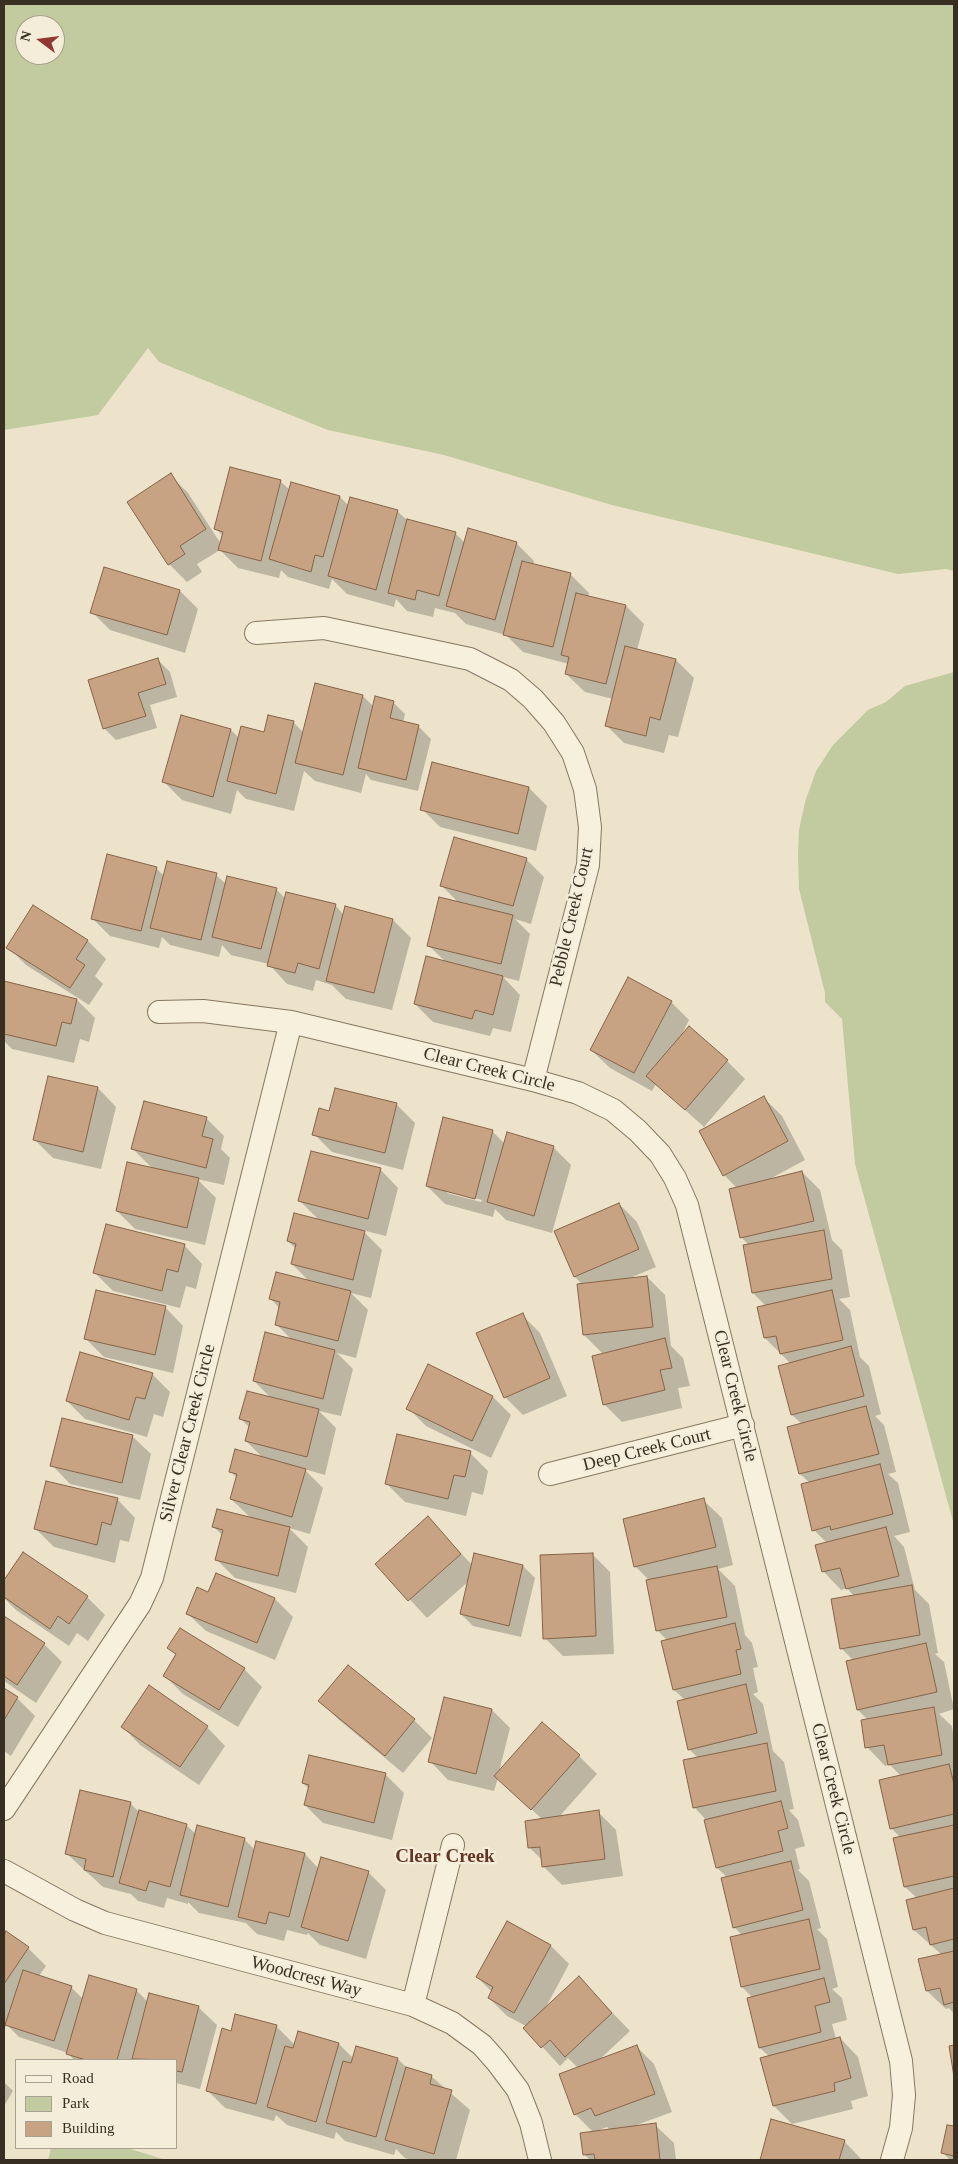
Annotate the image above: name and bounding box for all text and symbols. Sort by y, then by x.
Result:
north arrow [15,15,65,65]
text: N [17,29,35,43]
street label: Pebble Creek Court [546,845,598,989]
street label: Clear Creek Circle [421,1043,557,1097]
street label: Clear Creek Circle [708,1328,762,1464]
street label: Silver Clear Creek Circle [155,1342,221,1524]
street label: Deep Creek Court [581,1424,713,1476]
street label: Clear Creek Circle [806,1721,860,1857]
district label: Clear Creek [395,1846,495,1868]
street label: Woodcrest Way [248,1952,364,2002]
legend [15,2059,178,2149]
text: Road [62,2070,94,2086]
text: Park [62,2095,90,2111]
text: Building [62,2120,115,2136]

